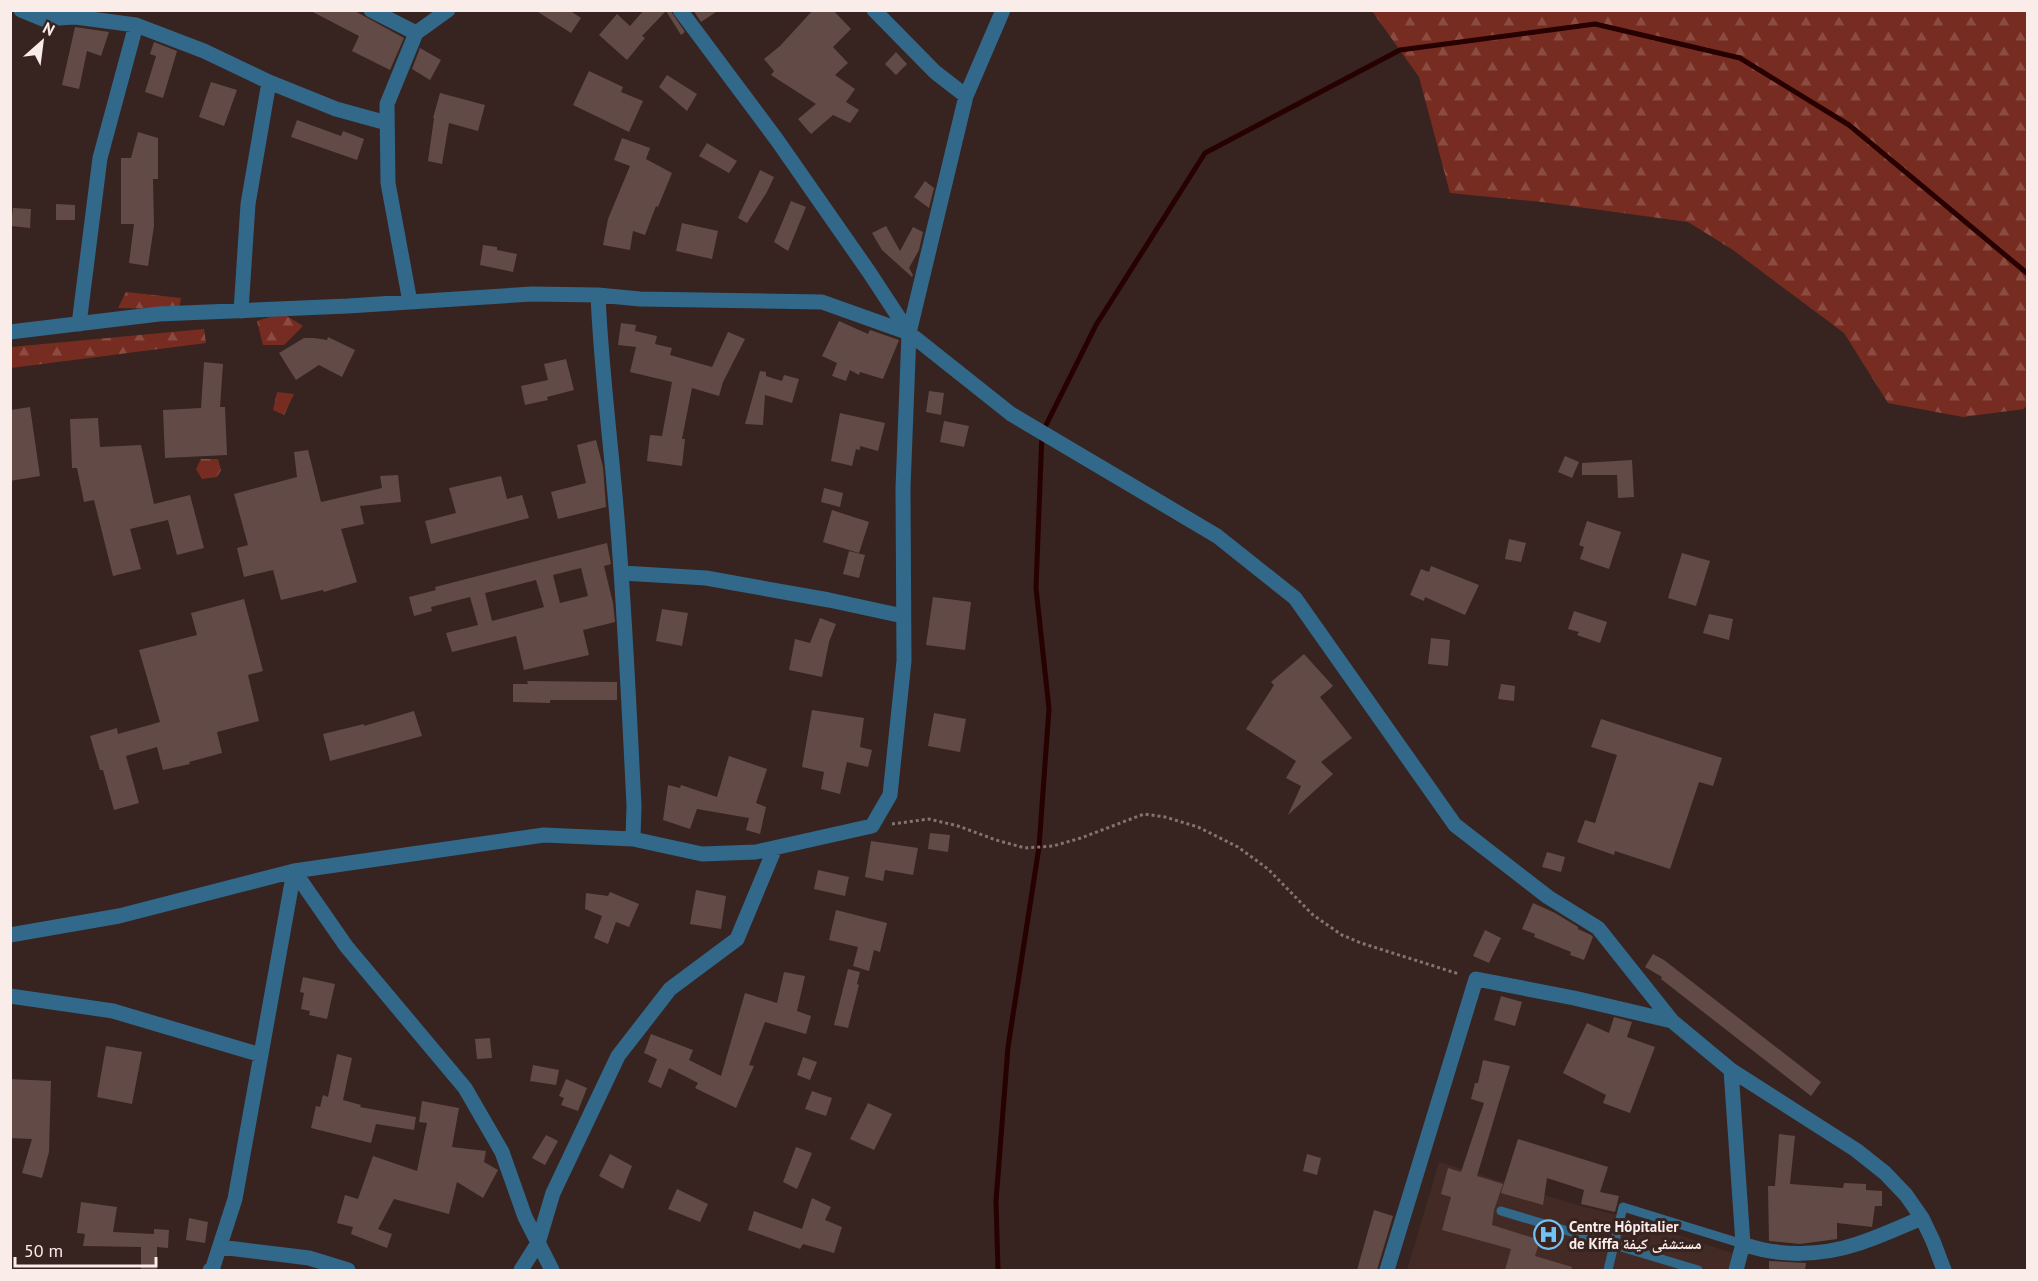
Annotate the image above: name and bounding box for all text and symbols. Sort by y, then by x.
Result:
north arrow [12,12,72,72]
text: N [40,17,58,40]
place label: Centre Hôpitalier de Kiffa مستشفى كيفة [1569,1217,1702,1253]
hospital icon: Centre Hôpitalier de Kiffa مستشفى كيفة [1532,1219,1564,1251]
scale bar [15,1230,156,1268]
text: 50 m [24,1239,63,1262]

